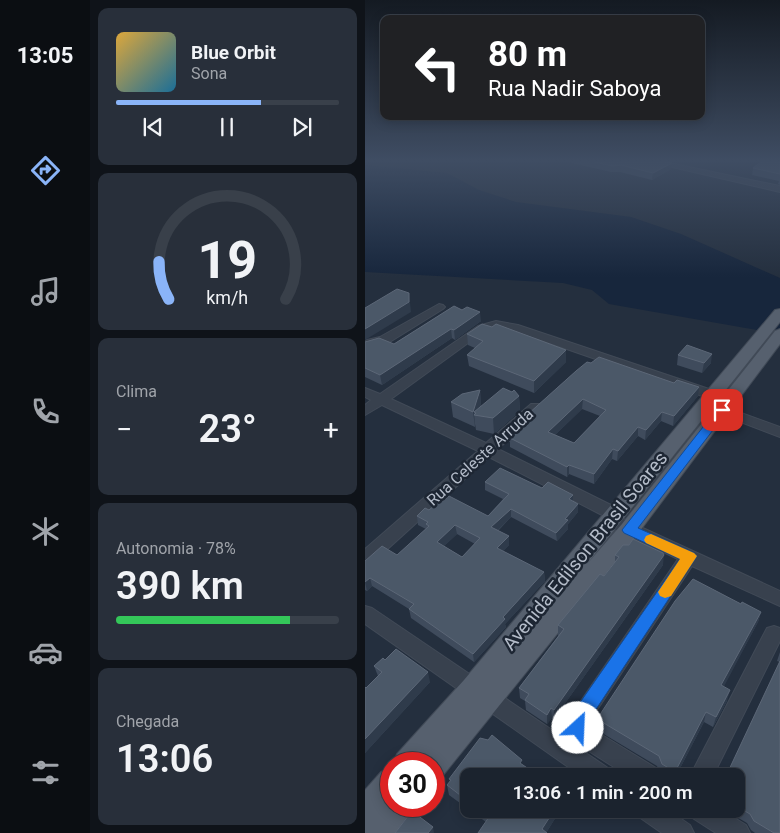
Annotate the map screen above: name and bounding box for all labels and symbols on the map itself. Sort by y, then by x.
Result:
pin [701,389,743,431]
street label: Rua Celeste Arruda [423,404,537,510]
street label: Avenida Edilson Brasil Soares [498,447,672,655]
position arrow [551,701,603,753]
speed limit sign: 30 [380,752,445,817]

